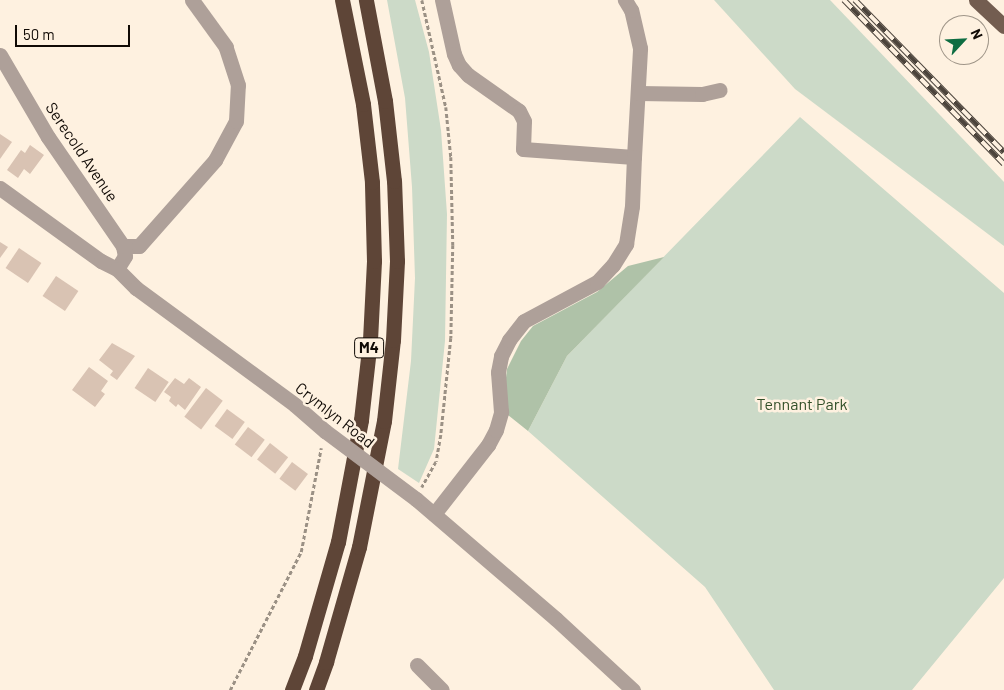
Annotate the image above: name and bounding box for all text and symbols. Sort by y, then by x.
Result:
scale bar [18,15,132,47]
north arrow [939,15,989,65]
text: 50 m [23,25,55,43]
text: N [967,26,987,42]
street label: Serecold Avenue [42,99,122,205]
road number: M4 [354,336,384,360]
street label: Crymlyn Road [292,378,378,452]
park label: Tennant Park [756,394,848,414]

